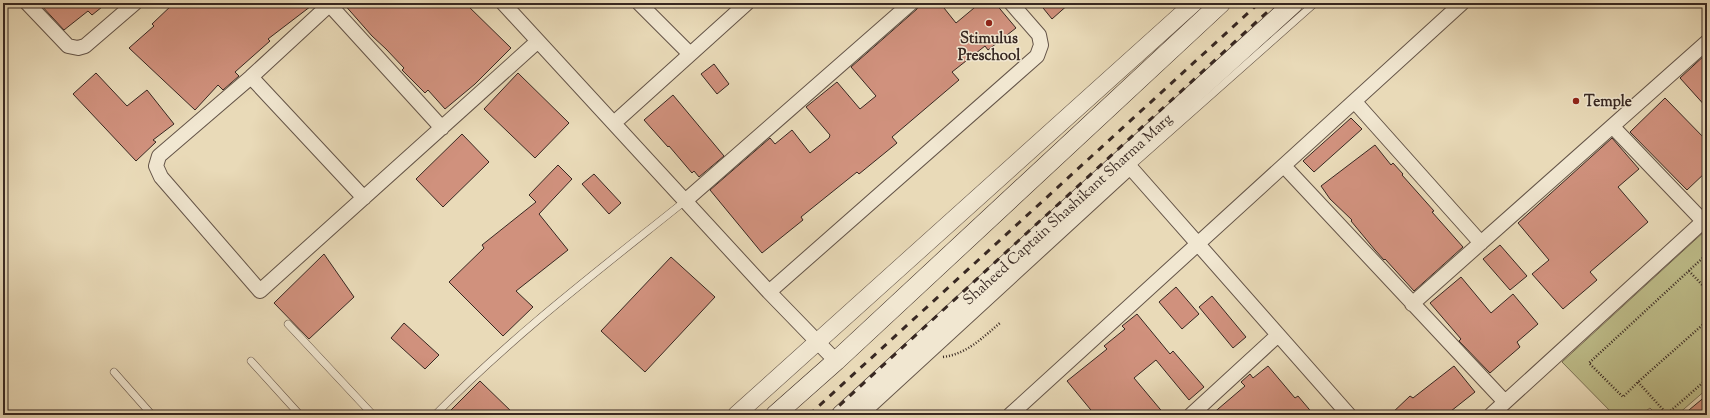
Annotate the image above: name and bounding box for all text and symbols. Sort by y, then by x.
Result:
marker: Stimulus Preschool [984,18,994,28]
place label: Stimulus Preschool [958,29,1021,67]
place label: Temple [1584,92,1632,113]
marker: Temple [1571,96,1581,106]
street label: Shaheed Captain Shashikant Sharma Marg [959,109,1178,311]

